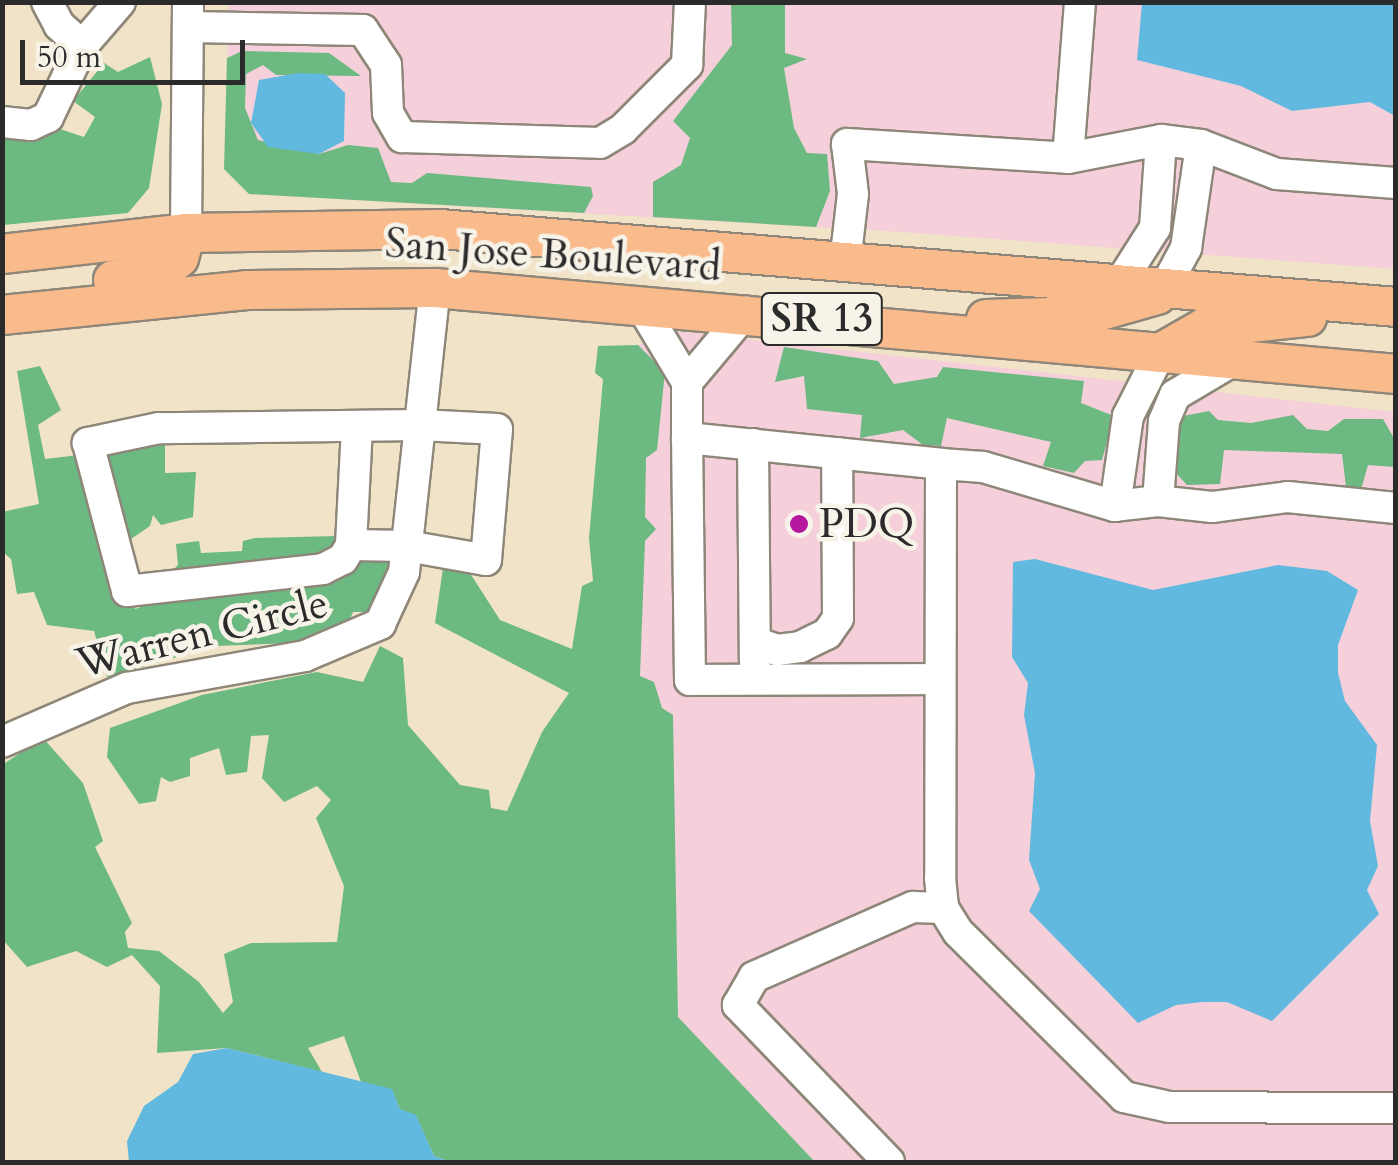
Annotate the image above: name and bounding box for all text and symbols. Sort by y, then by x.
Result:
scale bar [25,20,250,82]
text: 50 m [37,37,101,78]
street label: San Jose Boulevard [383,218,723,292]
road number: SR 13 [760,284,884,354]
place label: PDQ [819,499,914,549]
marker: PDQ [788,513,810,535]
street label: Warren Circle [71,578,333,690]

